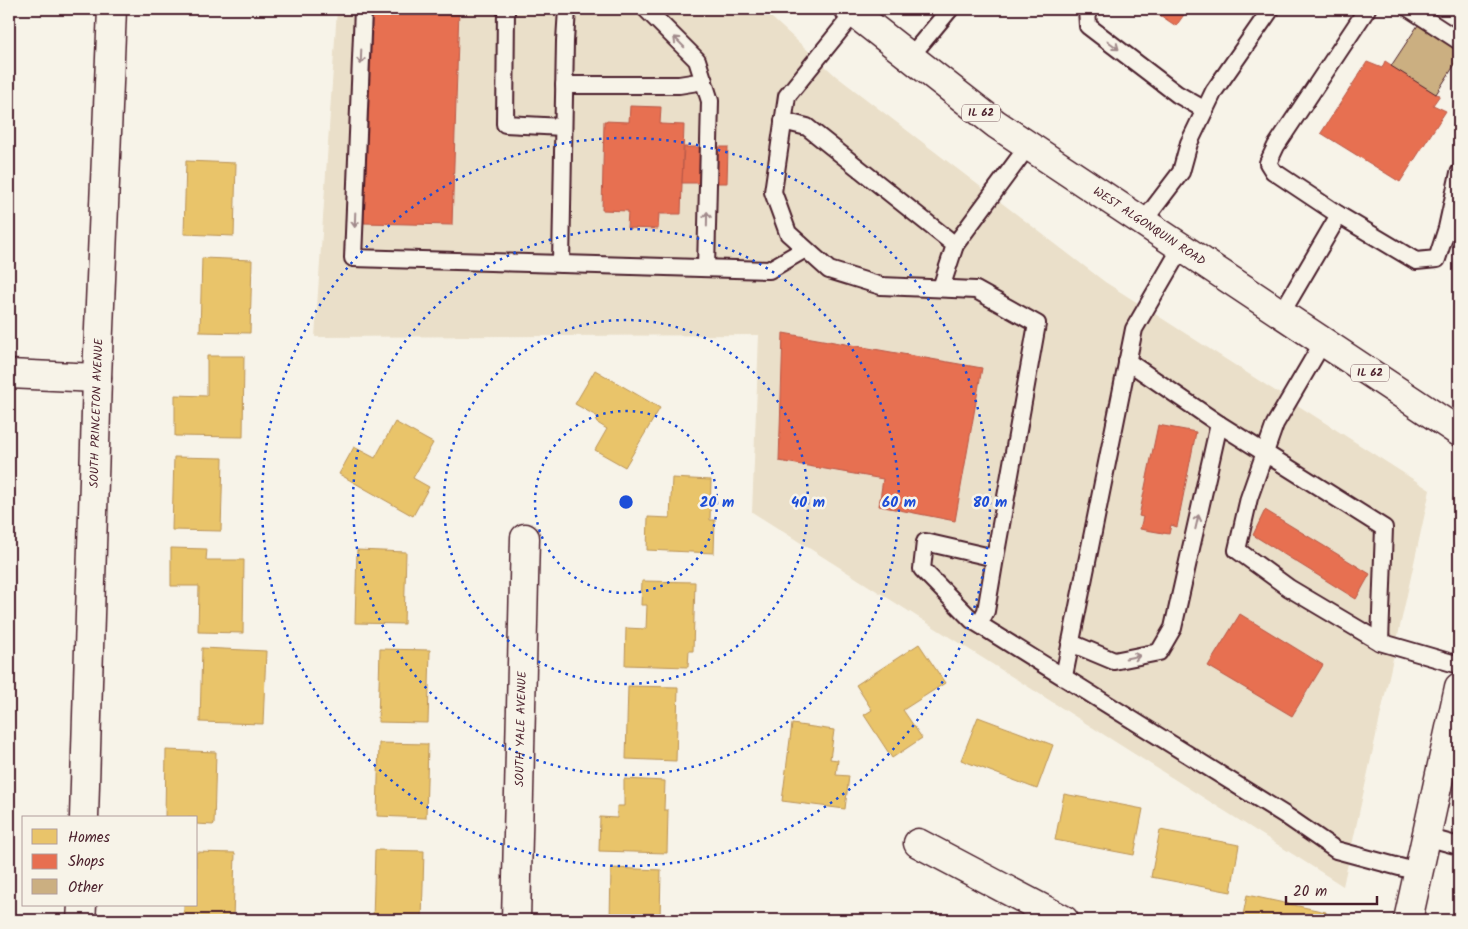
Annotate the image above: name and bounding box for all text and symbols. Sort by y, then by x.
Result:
one-way arrow [673,36,685,48]
one-way arrow [1106,40,1119,51]
one-way arrow [356,49,366,65]
road number: IL 62 [962,105,1000,122]
street label: WEST ALGONQUIN ROAD [1089,182,1210,271]
one-way arrow [350,212,360,228]
one-way arrow [703,212,712,228]
street label: SOUTH PRINCETON AVENUE [84,337,108,488]
road number: IL 62 [1351,364,1389,382]
text: 20 m [700,491,734,515]
text: 40 m [791,491,825,515]
text: 60 m [882,491,916,515]
text: 80 m [973,491,1007,515]
centre of rings [617,493,635,511]
one-way arrow [1193,515,1202,531]
one-way arrow [1125,652,1141,661]
street label: SOUTH YALE AVENUE [510,670,531,787]
legend [22,816,198,906]
text: Homes [68,826,111,850]
text: Shops [68,850,105,874]
scale bar [1286,874,1377,906]
text: Other [68,876,104,900]
text: 20 m [1293,880,1327,904]

